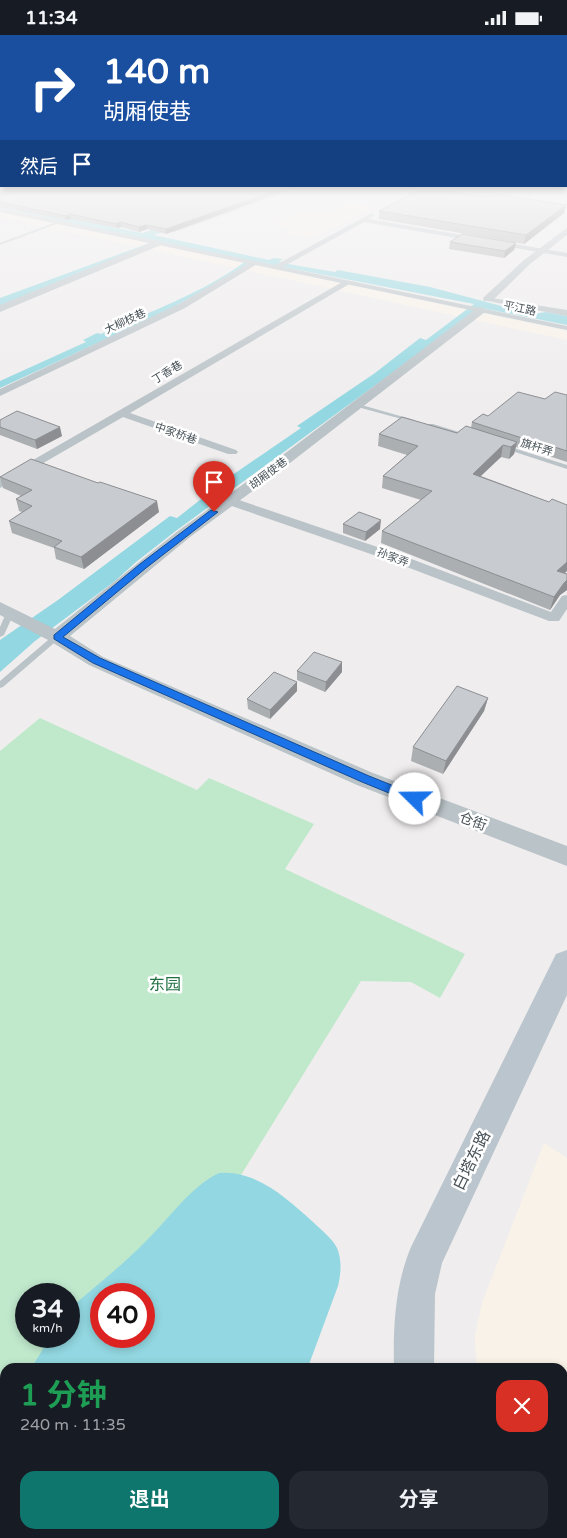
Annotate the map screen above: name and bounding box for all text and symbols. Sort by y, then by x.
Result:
text: 11:34 [25,7,78,29]
text: 140 m [103,51,210,93]
icon: right [20,55,85,120]
text: 胡厢使巷 [103,99,191,125]
icon: arrive [68,150,96,178]
text: 然后 [20,156,58,178]
street label: 平江路 [502,299,537,318]
street label: 大柳枝巷 [103,306,148,337]
street label: 丁香巷 [150,358,185,386]
street label: 中家桥巷 [153,420,199,447]
street label: 旗杆弄 [519,436,555,459]
street label: 胡厢使巷 [247,455,290,492]
pin [193,461,235,512]
icon: arrive [200,468,228,496]
street label: 孙家弄 [375,546,411,569]
position arrow [388,772,440,824]
street label: 仓街 [457,809,489,834]
park label: 东园 [149,975,181,995]
street label: 白塔东路 [449,1127,495,1194]
speed limit sign: 40 [90,1283,155,1348]
text: 34 [32,1294,63,1324]
text: km/h [32,1321,63,1335]
text: 1 分钟 [20,1377,107,1414]
button: close [496,1380,548,1432]
text: 240 m · 11:35 [20,1415,126,1435]
button: 退出 [20,1471,279,1529]
button: 分享 [289,1471,548,1529]

